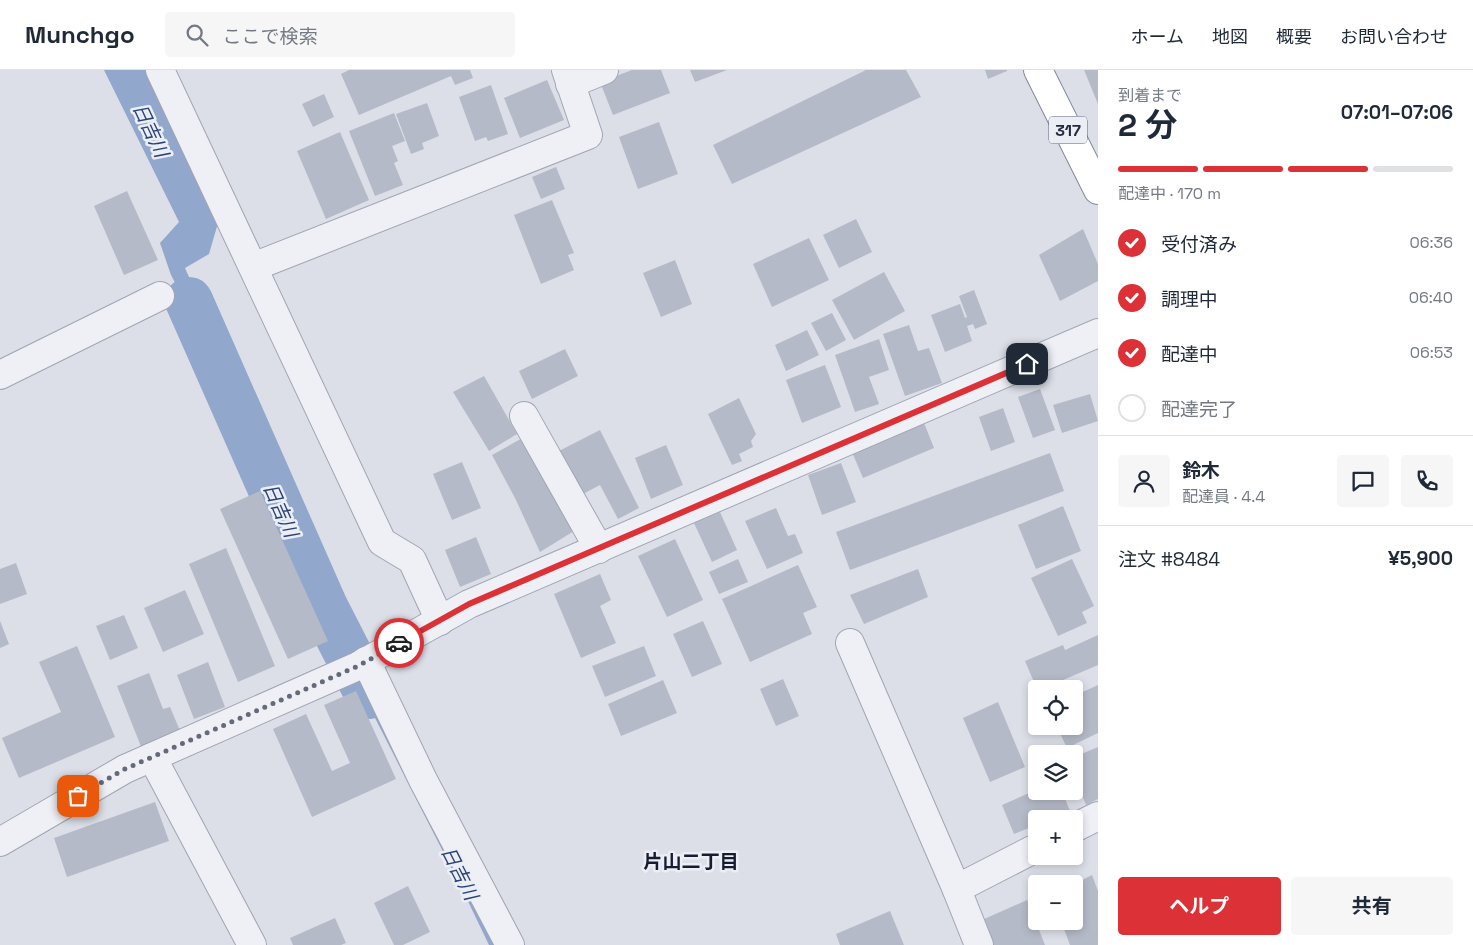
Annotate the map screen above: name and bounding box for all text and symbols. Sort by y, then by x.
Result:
search box [165,12,515,57]
text: Munchgo [25,19,135,50]
icon: search [183,21,211,49]
text: ここで検索 [223,24,318,49]
text: ホーム [1131,25,1184,48]
text: 地図 [1212,25,1248,48]
text: 概要 [1276,25,1312,48]
text: お問い合わせ [1340,25,1448,48]
text: 到着まで [1118,85,1182,106]
water label: 日吉川 [127,99,175,163]
text: 07:01–07:06 [1341,100,1453,125]
text: 2 分 [1118,105,1177,145]
road number: 317 [1049,116,1087,144]
text: 配達中 · 170 m [1118,183,1221,204]
icon: check [1118,229,1146,257]
text: 受付済み [1161,232,1237,257]
text: 06:36 [1409,232,1453,253]
icon: check [1118,284,1146,312]
text: 調理中 [1161,287,1218,312]
text: 06:40 [1409,287,1453,308]
icon: check [1118,339,1146,367]
text: 配達中 [1161,342,1218,367]
text: 06:53 [1410,342,1453,363]
pin [1006,343,1048,385]
icon: home [1013,350,1041,378]
text: 配達完了 [1161,397,1237,422]
button: person [1118,455,1170,507]
button: chat [1337,455,1389,507]
button: phone [1401,455,1453,507]
text: 鈴木 [1182,458,1220,483]
water label: 日吉川 [258,479,304,543]
text: 配達員 · 4.4 [1182,486,1265,507]
text: ¥5,900 [1388,546,1453,571]
text: 注文 #8484 [1118,547,1220,572]
courier [374,618,424,668]
icon: car [385,629,413,657]
map controls [1028,680,1083,930]
button: locate [1028,680,1083,735]
button: layers [1028,745,1083,800]
pin [57,775,99,817]
icon: bag [64,782,92,810]
button: + [1028,810,1083,865]
water label: 日吉川 [435,842,485,906]
district label: 片山二丁目 [643,849,739,874]
button: − [1028,875,1083,930]
button: ヘルプ [1118,877,1281,935]
button: 共有 [1291,877,1453,935]

